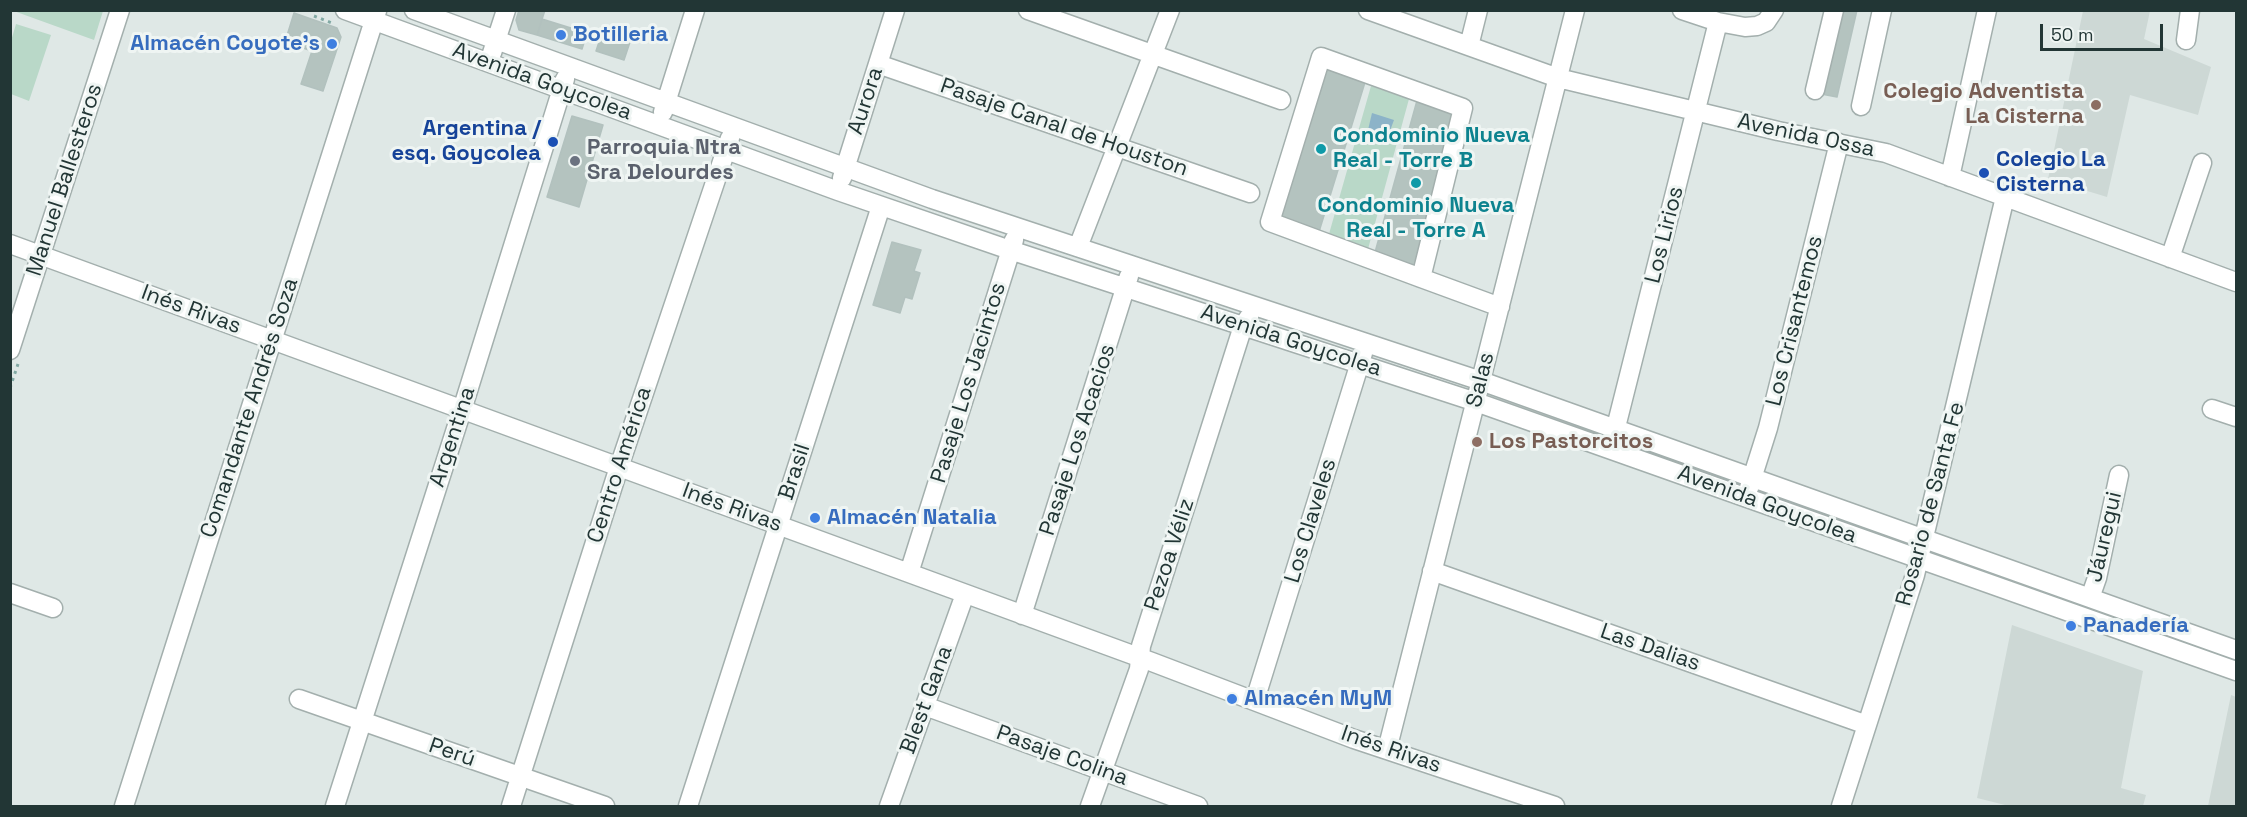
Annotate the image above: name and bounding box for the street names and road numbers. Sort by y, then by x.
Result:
street label: Avenida Goycolea [449,37,635,127]
street label: Aurora [843,64,889,138]
street label: Pasaje Canal de Houston [937,73,1191,183]
street label: Manuel Ballesteros [21,80,109,280]
street label: Avenida Ossa [1735,109,1877,163]
street label: Los Lirios [1640,184,1690,286]
street label: Los Crisantemos [1761,233,1829,409]
street label: Comandante Andrés Soza [195,275,305,541]
street label: Inés Rivas [138,280,244,340]
street label: Pasaje Los Jacintos [926,280,1012,486]
street label: Avenida Goycolea [1197,299,1385,383]
street label: Pasaje Los Acacios [1035,341,1121,539]
street label: Salas [1461,350,1501,410]
street label: Centro América [582,383,658,547]
street label: Argentina [424,384,482,490]
street label: Rosario de Santa Fe [1891,399,1971,609]
street label: Brasil [774,441,816,503]
street label: Los Claveles [1280,456,1342,586]
street label: Avenida Goycolea [1674,460,1860,550]
street label: Inés Rivas [679,478,785,538]
street label: Jáuregui [2082,489,2128,585]
street label: Pezoa Véliz [1139,496,1201,614]
street label: Las Dalias [1597,619,1703,677]
street label: Blest Gana [895,642,959,758]
street label: Pasaje Colina [992,720,1132,792]
street label: Inés Rivas [1338,721,1444,779]
street label: Perú [425,733,479,773]

